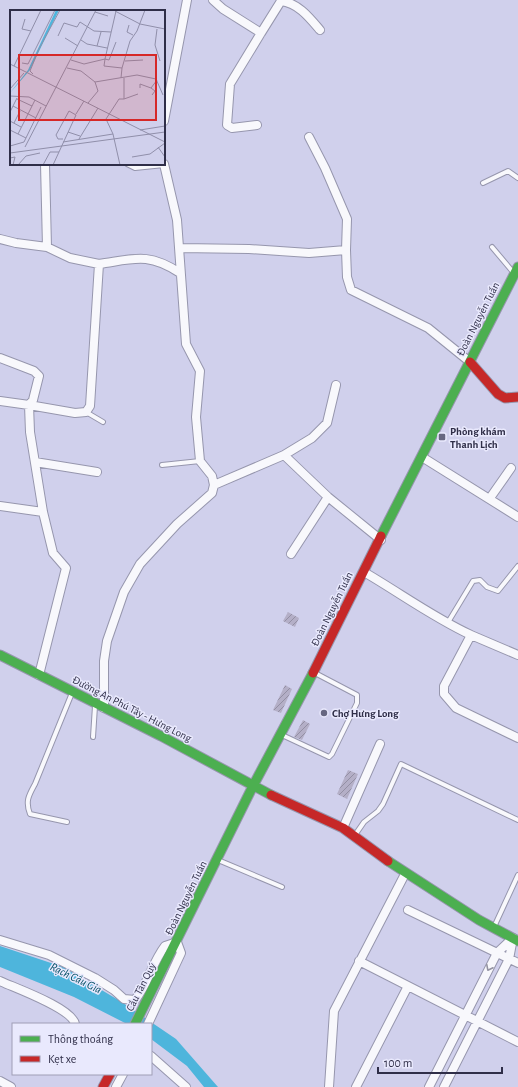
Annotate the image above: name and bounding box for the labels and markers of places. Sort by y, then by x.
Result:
place label: Phòng khám Thanh Lịch [450,426,506,450]
marker: Phòng khám Thanh Lịch [437,432,447,442]
marker: Chợ Hưng Long [319,708,329,718]
place label: Chợ Hưng Long [332,708,399,719]

